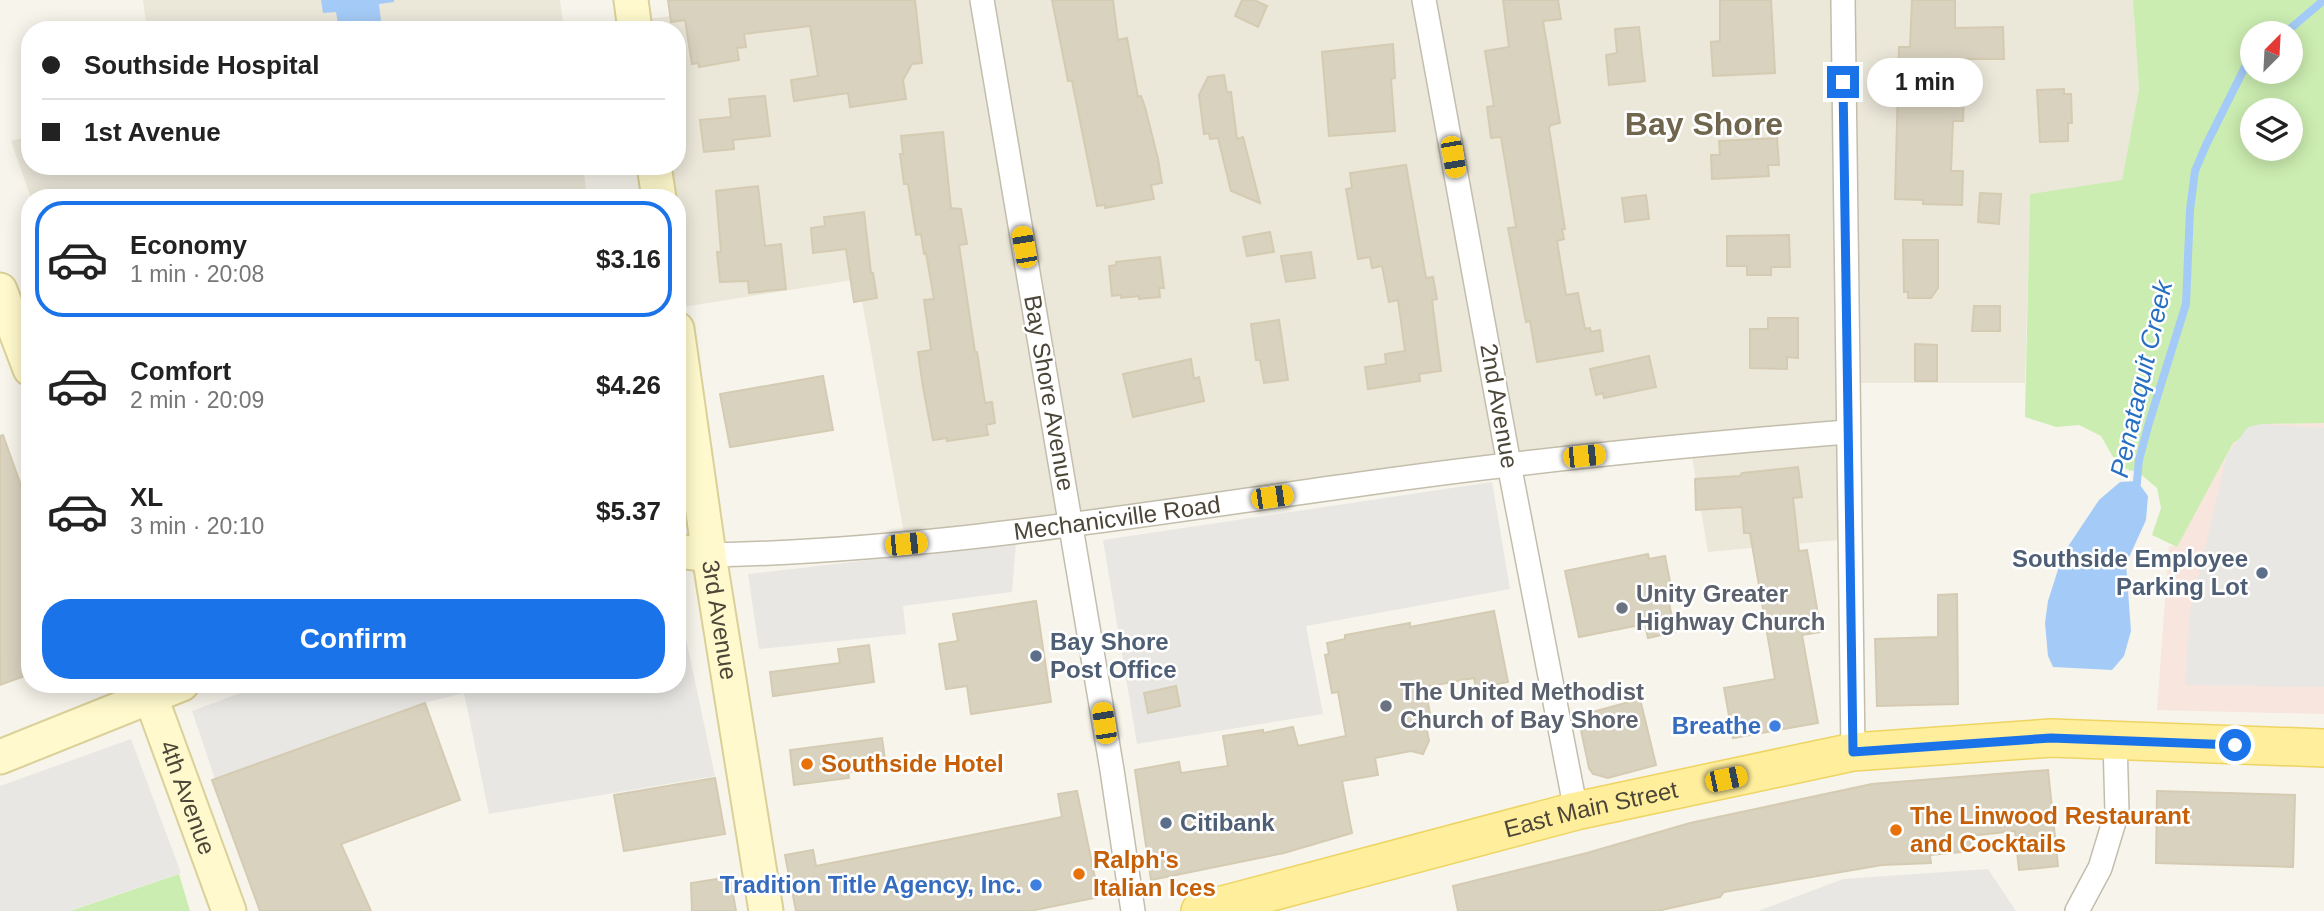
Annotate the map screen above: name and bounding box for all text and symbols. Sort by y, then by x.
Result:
north arrow [2240,21,2303,84]
map controls [2240,21,2303,161]
text: Southside Hospital [84,50,319,80]
callout: 1 min [1868,57,1983,106]
route end [1827,66,1859,98]
text: 1 min [1895,69,1955,95]
button: layers [2240,98,2303,161]
district label: Bay Shore [1625,106,1783,142]
text: 1st Avenue [84,117,221,147]
car [1440,134,1467,180]
car [1011,224,1038,270]
icon: car [46,228,109,291]
text: Economy [130,230,247,260]
text: $3.16 [596,244,661,274]
text: 1 min · 20:08 [130,261,264,287]
water label: Penataquit Creek [2104,276,2179,480]
street label: Bay Shore Avenue [1019,293,1080,493]
street label: 2nd Avenue [1475,341,1524,470]
icon: car [46,354,109,417]
text: Comfort [130,356,231,386]
text: $4.26 [596,370,661,400]
text: 2 min · 20:09 [130,387,264,413]
car [1563,443,1606,469]
icon: car [46,480,109,543]
text: XL [130,482,163,512]
car [1250,484,1295,510]
street label: Mechanicville Road [1012,490,1222,545]
text: $5.37 [596,496,661,526]
text: 3 min · 20:10 [130,513,264,539]
car [885,531,928,557]
place label: Southside Employee Parking Lot [2012,545,2248,600]
street label: 3rd Avenue [697,558,743,682]
marker: Southside Employee Parking Lot [2254,565,2270,581]
place label: Unity Greater Highway Church [1636,580,1825,635]
button: Confirm [42,599,665,679]
marker: Unity Greater Highway Church [1614,600,1630,616]
place label: Bay Shore Post Office [1050,628,1177,683]
marker: Bay Shore Post Office [1028,648,1044,664]
place label: The United Methodist Church of Bay Shore [1400,678,1644,733]
marker: The United Methodist Church of Bay Shore [1378,698,1394,714]
car [1091,701,1118,745]
place label: Breathe [1672,712,1761,739]
marker: Breathe [1767,718,1783,734]
route start [2219,729,2251,761]
street label: 4th Avenue [155,737,221,858]
place label: Southside Hotel [821,750,1004,777]
marker: Southside Hotel [799,756,815,772]
car [1704,764,1749,794]
street label: East Main Street [1501,776,1680,843]
place label: The Linwood Restaurant and Cocktails [1910,802,2190,857]
place label: Citibank [1180,809,1275,836]
marker: Citibank [1158,815,1174,831]
marker: The Linwood Restaurant and Cocktails [1888,822,1904,838]
place label: Ralph's Italian Ices [1093,846,1216,901]
marker: Ralph's Italian Ices [1071,866,1087,882]
place label: Tradition Title Agency, Inc. [720,871,1022,898]
marker: Tradition Title Agency, Inc. [1028,877,1044,893]

